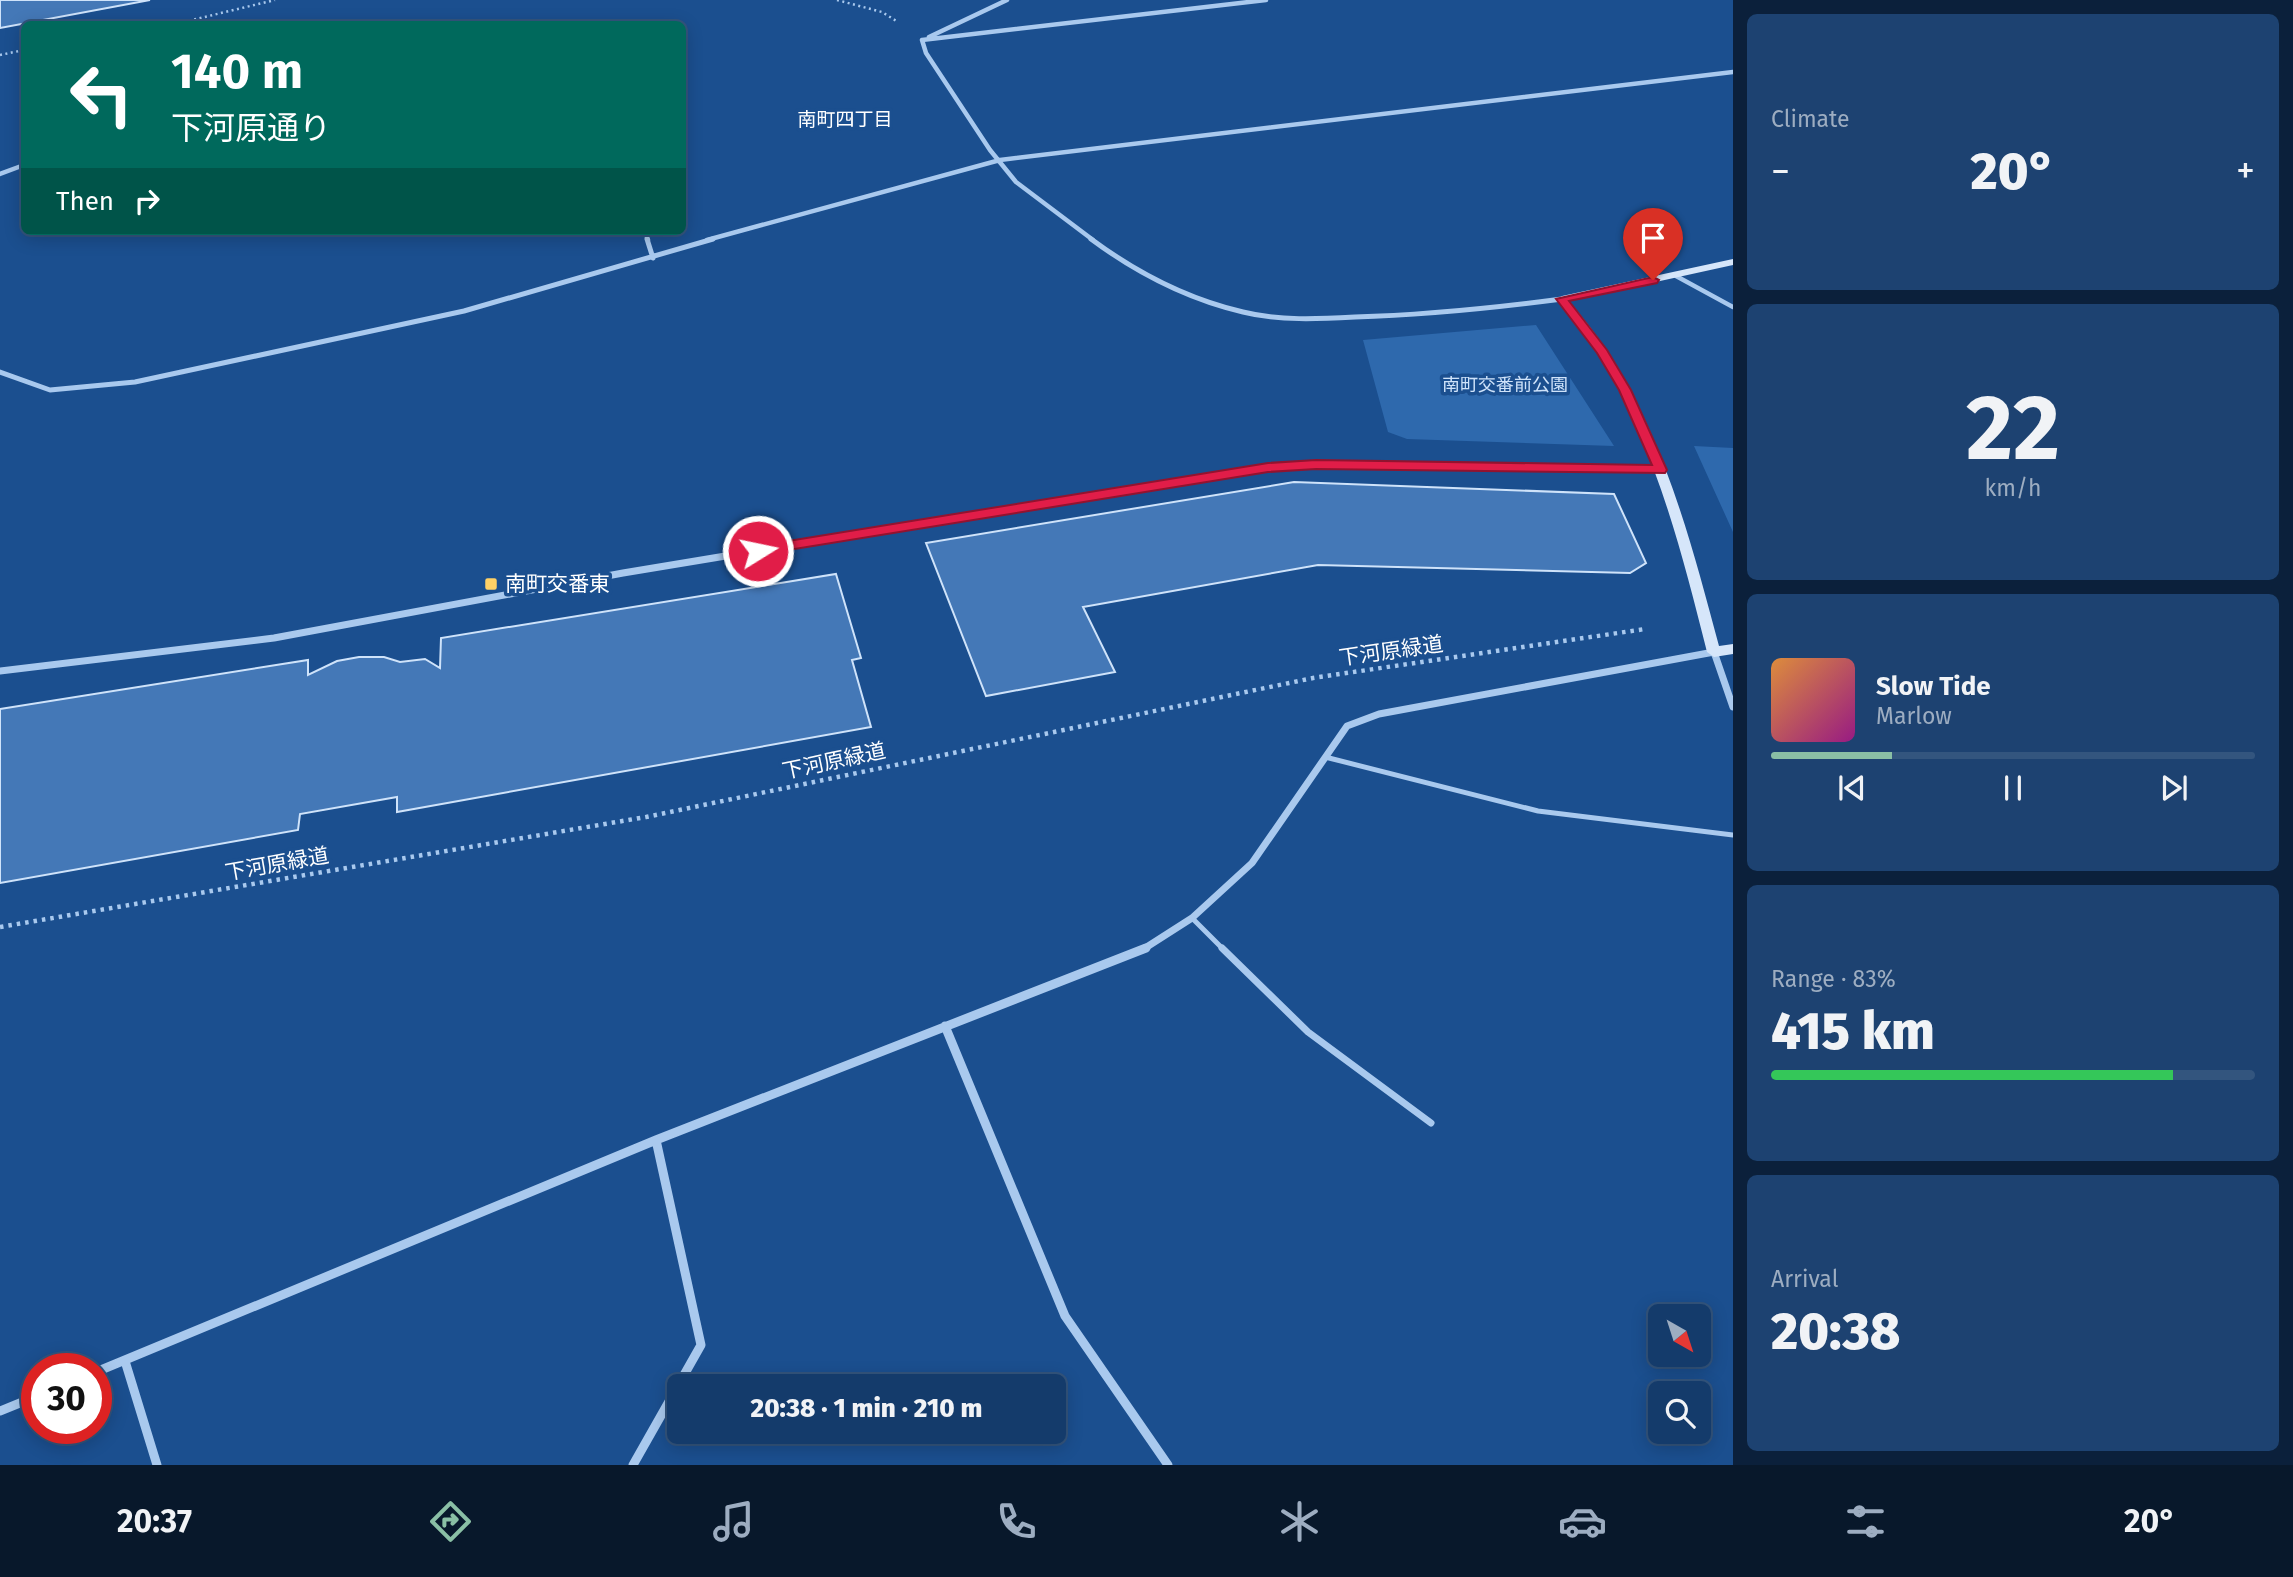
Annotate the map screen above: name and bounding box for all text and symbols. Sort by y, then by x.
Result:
text: 140 m [171,42,303,101]
icon: left [56,49,147,140]
text: Climate [1771,105,1850,133]
district label: 南町四丁目 [797,108,893,131]
text: 下河原通り [171,109,331,147]
text: 20° [1970,140,2056,203]
text: − [1771,148,1790,194]
text: + [2236,148,2255,194]
icon: right [128,182,166,220]
text: Then [56,186,114,217]
pin [1623,208,1683,280]
icon: arrive [1634,219,1672,257]
park label: 南町交番前公園 [1442,374,1568,396]
text: 22 [1966,374,2060,483]
text: km/h [1985,474,2041,502]
position arrow [721,514,795,588]
place label: 南町交番東 [505,571,610,597]
marker: 南町交番東 [483,576,499,592]
street label: 下河原緑道 [1337,631,1445,671]
text: Slow Tide [1876,671,1991,702]
text: Marlow [1876,702,1952,730]
street label: 下河原緑道 [780,737,888,785]
icon: previous [1833,769,1871,807]
icon: pause [1994,769,2032,807]
icon: next [2155,769,2193,807]
street label: 下河原緑道 [223,842,331,886]
text: Range · 83% [1771,965,1896,993]
text: 415 km [1771,1000,1935,1063]
text: Arrival [1771,1265,1838,1293]
text: 20:38 [1771,1300,1901,1363]
north arrow [1648,1304,1712,1367]
map controls [1648,1304,1711,1444]
speed limit sign: 30 [21,1353,112,1444]
button: search [1648,1381,1711,1444]
text: 20:38 · 1 min · 210 m [751,1393,982,1424]
icon: directions [426,1497,475,1546]
icon: music [709,1497,758,1546]
icon: phone [992,1497,1041,1546]
icon: climate [1275,1497,1324,1546]
icon: car [1558,1497,1607,1546]
icon: filters [1841,1497,1890,1546]
text: 20:37 [117,1502,192,1540]
text: 20° [2124,1502,2176,1540]

